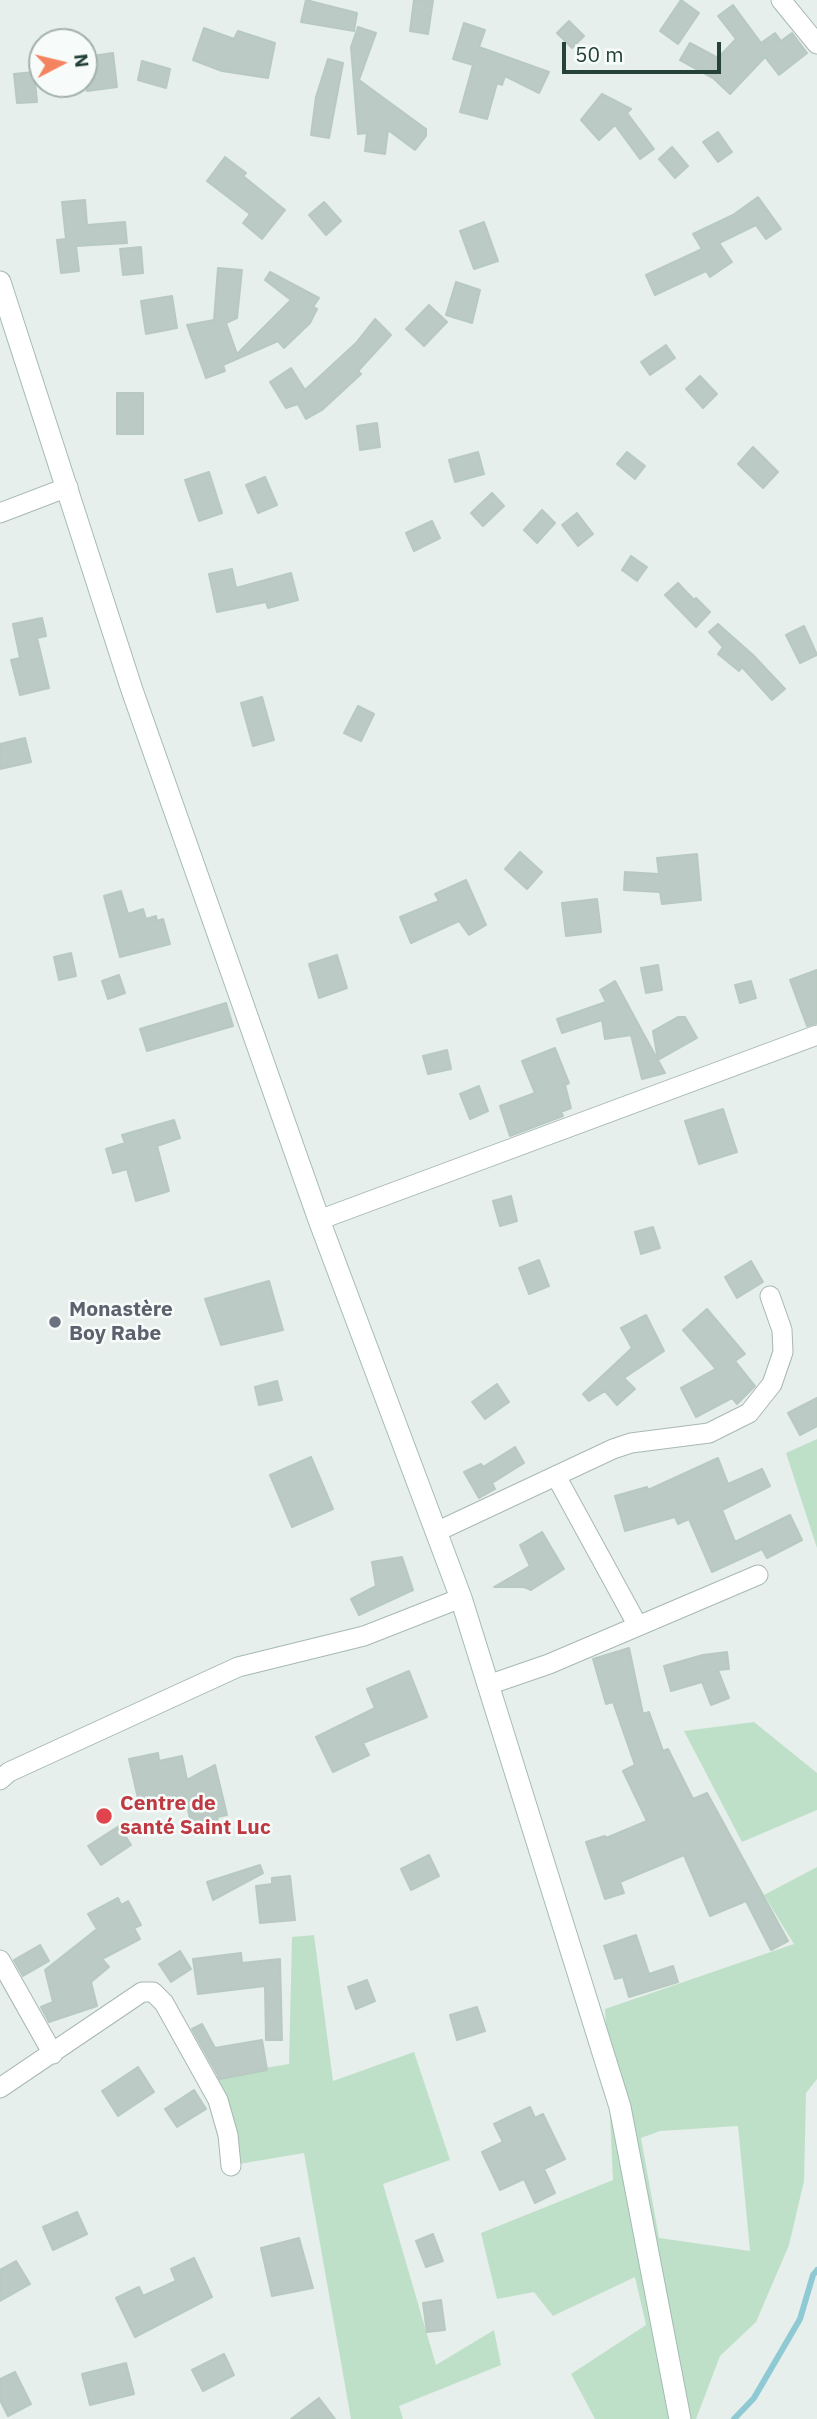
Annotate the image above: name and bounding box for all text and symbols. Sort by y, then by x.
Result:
north arrow [28,28,98,98]
scale bar [565,28,724,72]
text: 50 m [575,40,624,68]
text: N [69,52,95,69]
place label: Monastère Boy Rabe [69,1297,173,1347]
marker: Monastère Boy Rabe [47,1314,63,1330]
place label: Centre de santé Saint Luc [120,1791,271,1841]
marker: Centre de santé Saint Luc [94,1806,114,1826]

